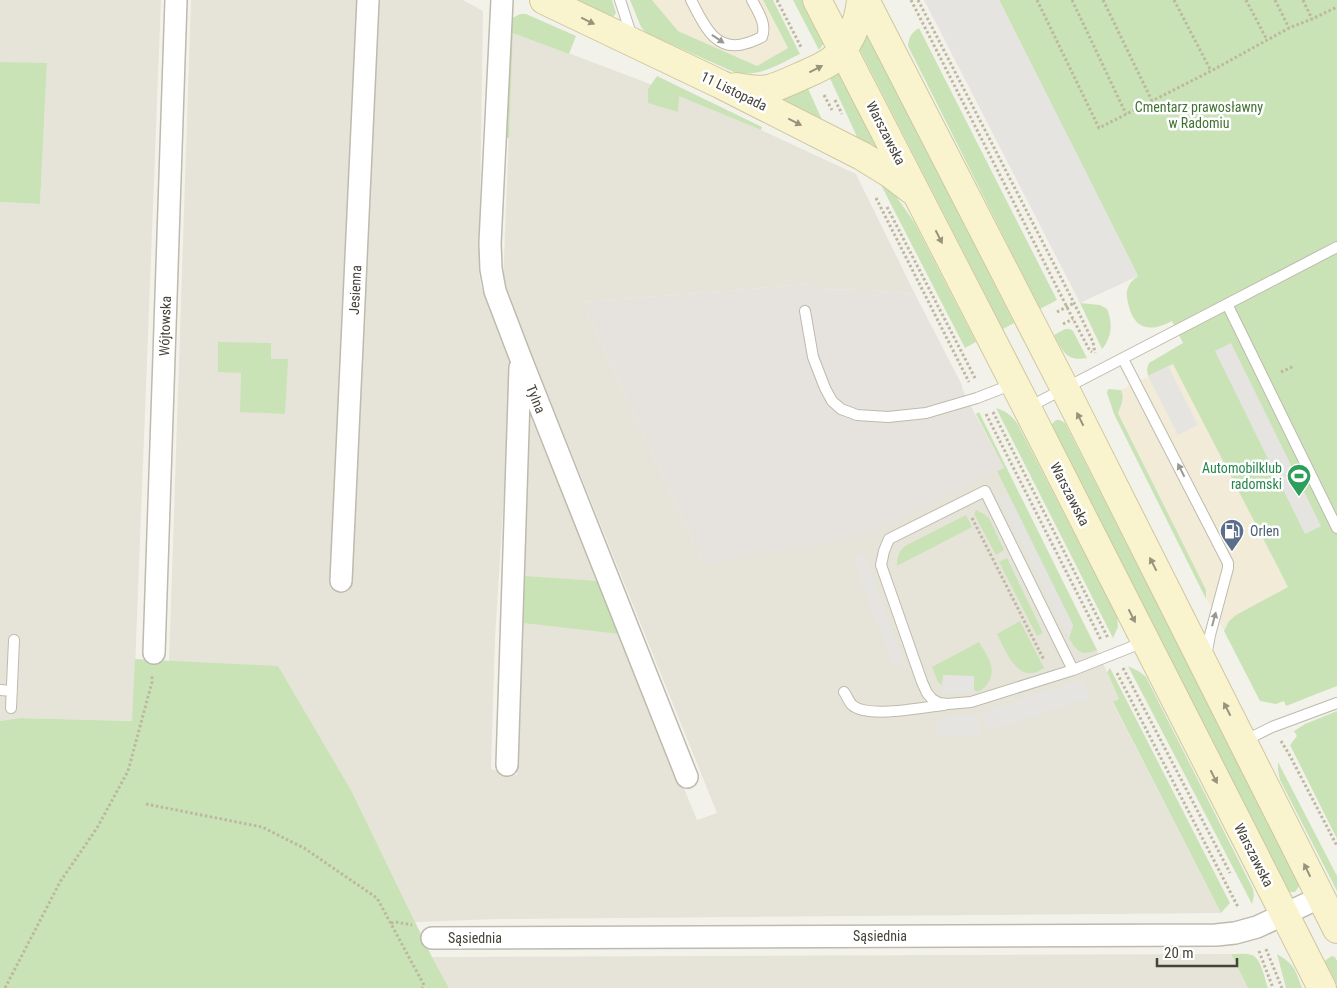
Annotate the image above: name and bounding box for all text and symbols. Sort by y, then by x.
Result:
one-way arrow [581,17,595,25]
one-way arrow [712,34,725,44]
one-way arrow [809,65,824,73]
street label: 11 Listopada [698,68,770,114]
street label: Warszawska [863,99,909,167]
park label: Cmentarz prawosławny w Radomiu [1135,99,1263,131]
one-way arrow [788,118,802,126]
one-way arrow [935,230,943,245]
street label: Jesienna [346,265,364,315]
street label: Wójtowska [156,296,174,356]
street label: Tylna [523,382,549,416]
one-way arrow [1076,412,1084,426]
street label: Warszawska [1047,460,1093,528]
place label: Automobilklub radomski [1202,460,1282,492]
one-way arrow [1177,463,1185,478]
sports icon: Automobilklub radomski [1286,463,1312,497]
fuel station icon: Orlen [1219,518,1245,552]
place label: Orlen [1250,523,1279,539]
one-way arrow [1149,557,1157,571]
one-way arrow [1128,609,1136,623]
one-way arrow [1210,612,1218,627]
one-way arrow [1223,702,1231,716]
one-way arrow [1210,769,1218,784]
street label: Warszawska [1231,821,1277,889]
one-way arrow [1303,863,1311,877]
street label: Sąsiednia [853,928,907,944]
street label: Sąsiednia [448,930,502,946]
scale bar [1157,936,1237,968]
text: 20 m [1164,944,1194,962]

